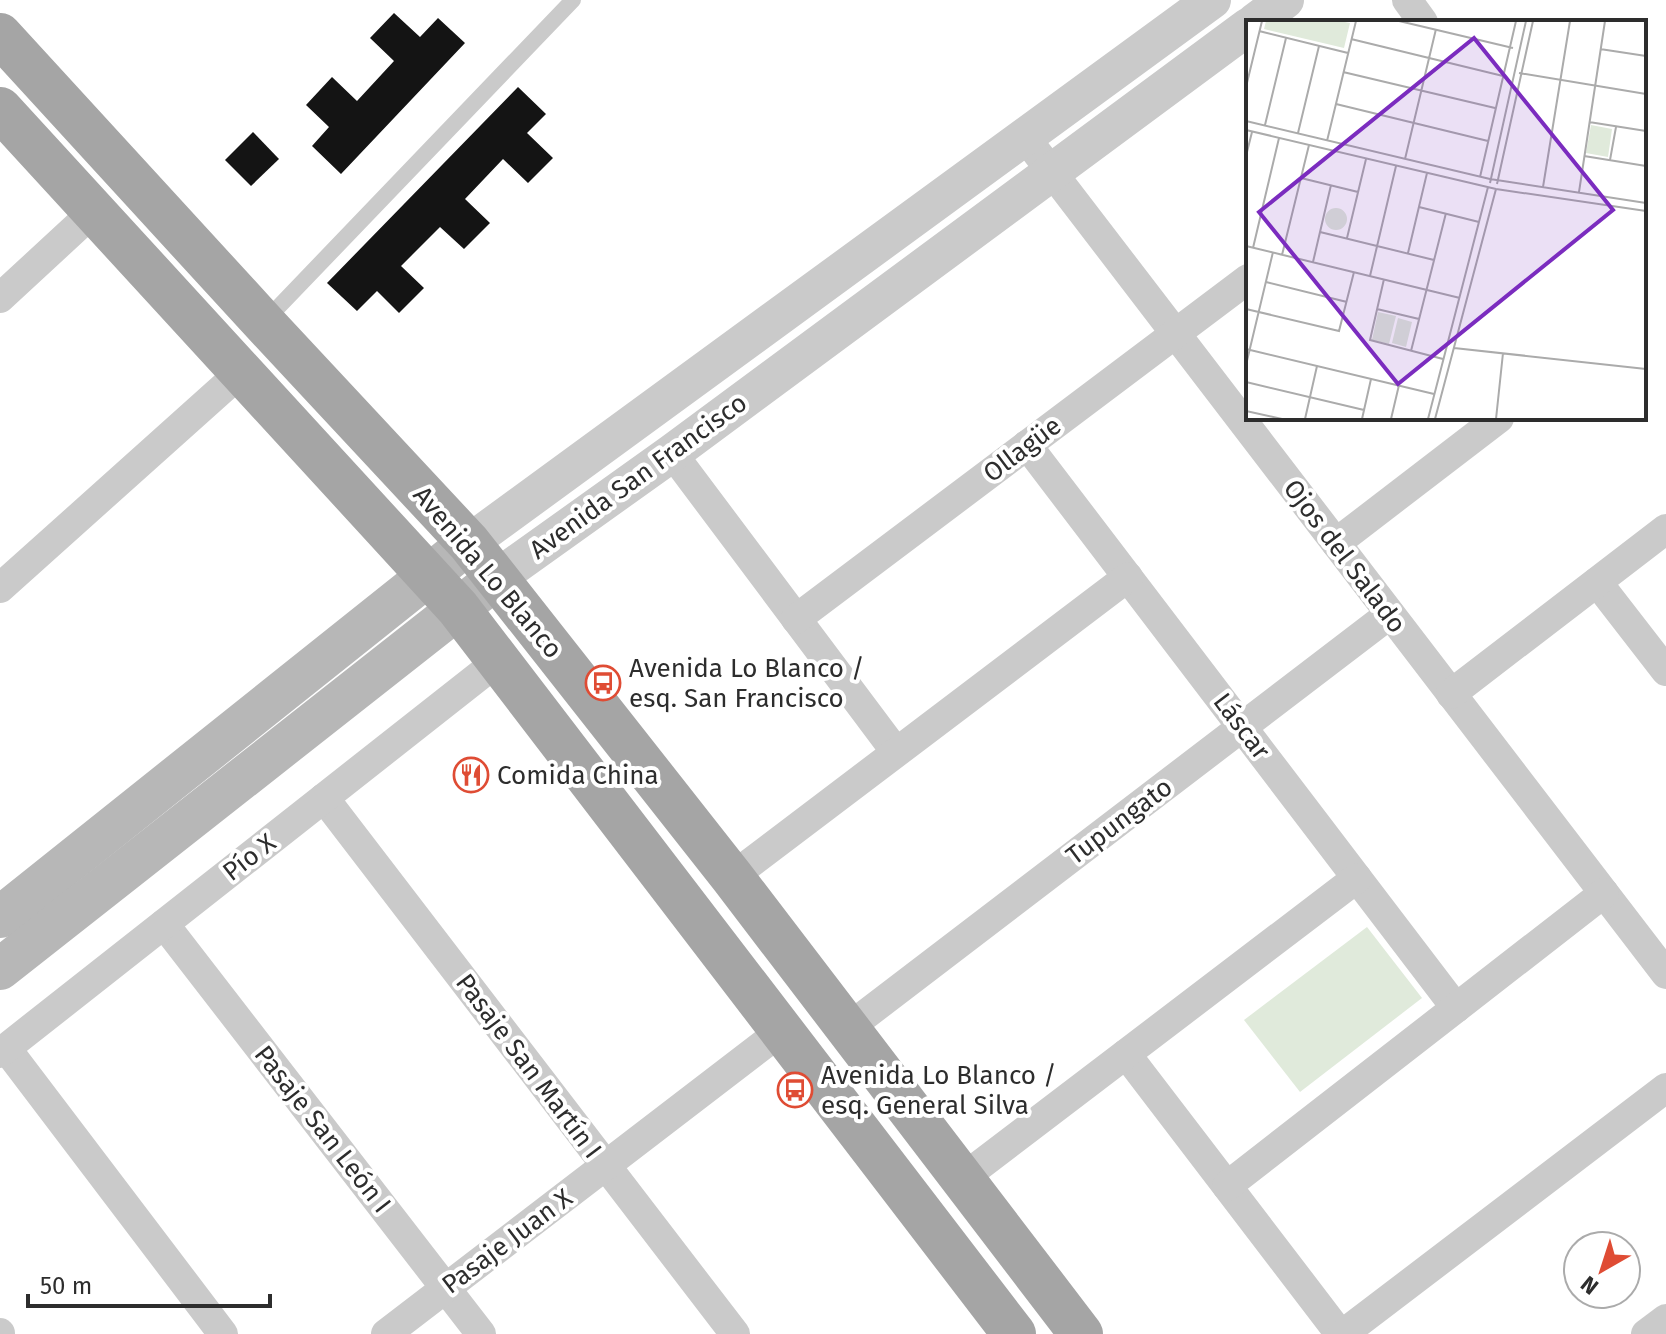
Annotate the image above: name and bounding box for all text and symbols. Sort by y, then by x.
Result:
inset map [1246,20,1646,420]
street label: Avenida San Francisco [524,387,753,566]
street label: Ollagüe [977,410,1067,489]
street label: Ojos del Salado [1277,473,1412,639]
street label: Avenida Lo Blanco [407,480,569,665]
place label: Avenida Lo Blanco / esq. San Francisco [629,653,864,714]
bus stop icon: Avenida Lo Blanco / esq. San Francisco [584,664,622,702]
street label: Láscar [1207,687,1277,766]
restaurant icon: Comida China [452,756,490,794]
place label: Comida China [497,760,659,791]
street label: Tupungato [1060,771,1178,871]
street label: Pío X [217,827,282,888]
street label: Pasaje San Martín I [449,968,608,1165]
street label: Pasaje San León I [248,1040,397,1219]
place label: Avenida Lo Blanco / esq. General Silva [821,1060,1056,1121]
bus stop icon: Avenida Lo Blanco / esq. General Silva [776,1071,814,1109]
street label: Pasaje Juan X [436,1182,579,1300]
north arrow [1562,1230,1642,1310]
scale bar [28,1258,270,1308]
text: N [1576,1270,1604,1300]
text: 50 m [40,1272,92,1300]

